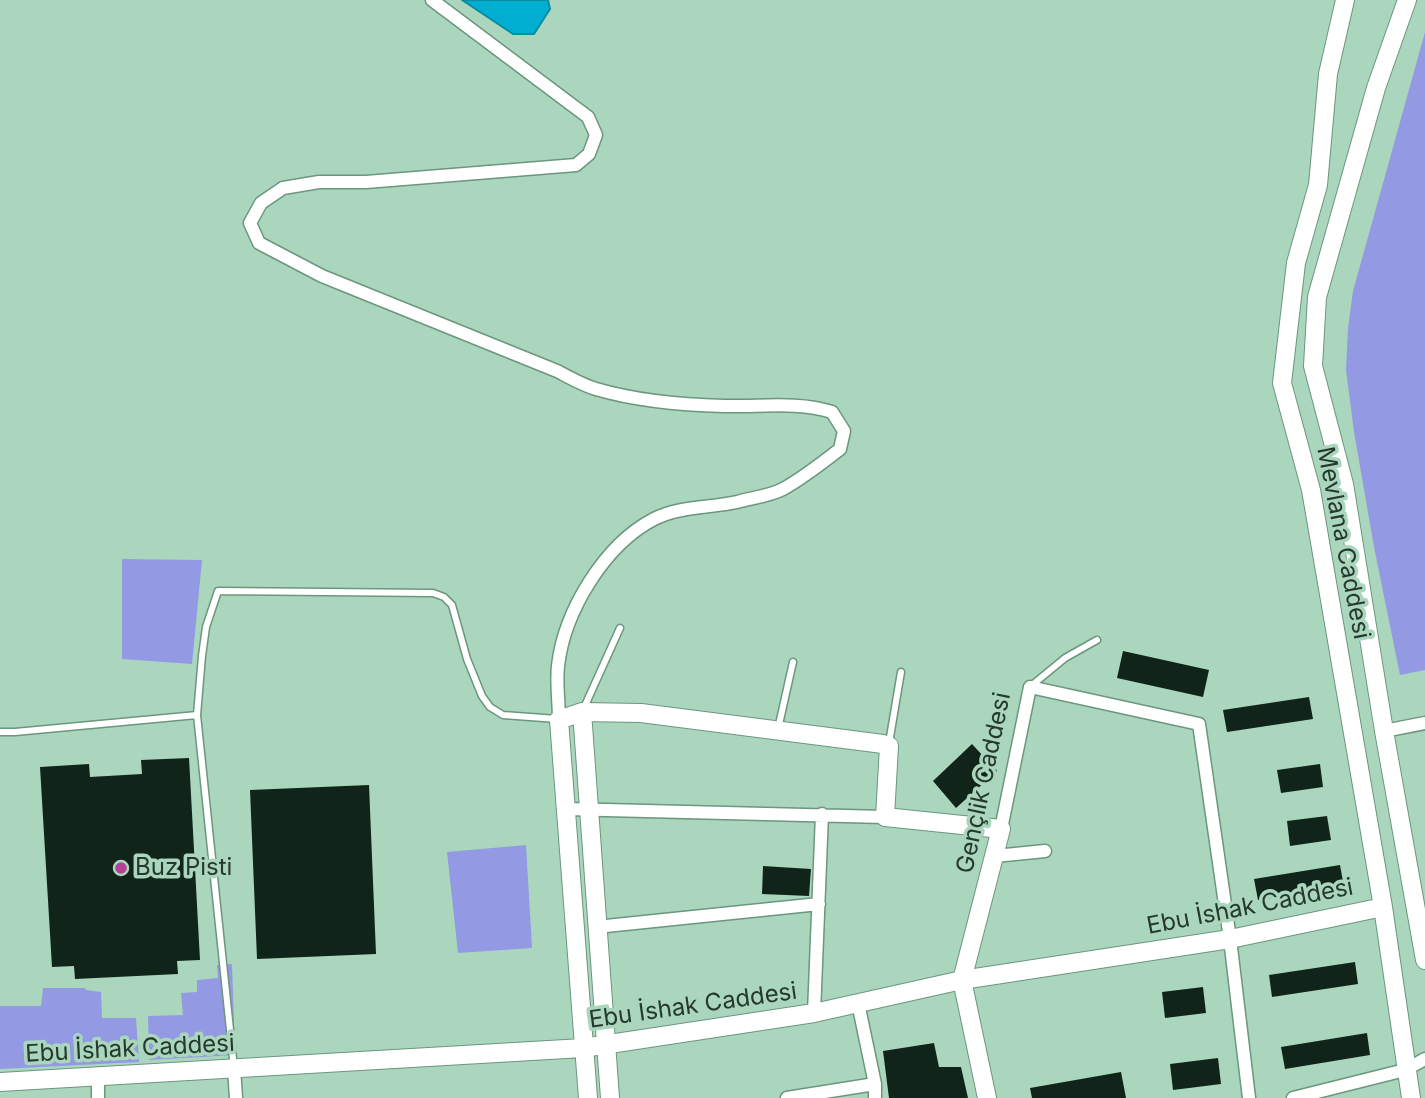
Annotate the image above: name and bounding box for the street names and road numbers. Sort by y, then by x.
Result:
street label: Mevlana Caddesi [1310,444,1376,642]
street label: Gençlik Caddesi [951,690,1017,876]
street label: Ebu İshak Caddesi [1144,873,1356,941]
street label: Ebu İshak Caddesi [587,977,799,1035]
street label: Ebu İshak Caddesi [25,1029,235,1069]

